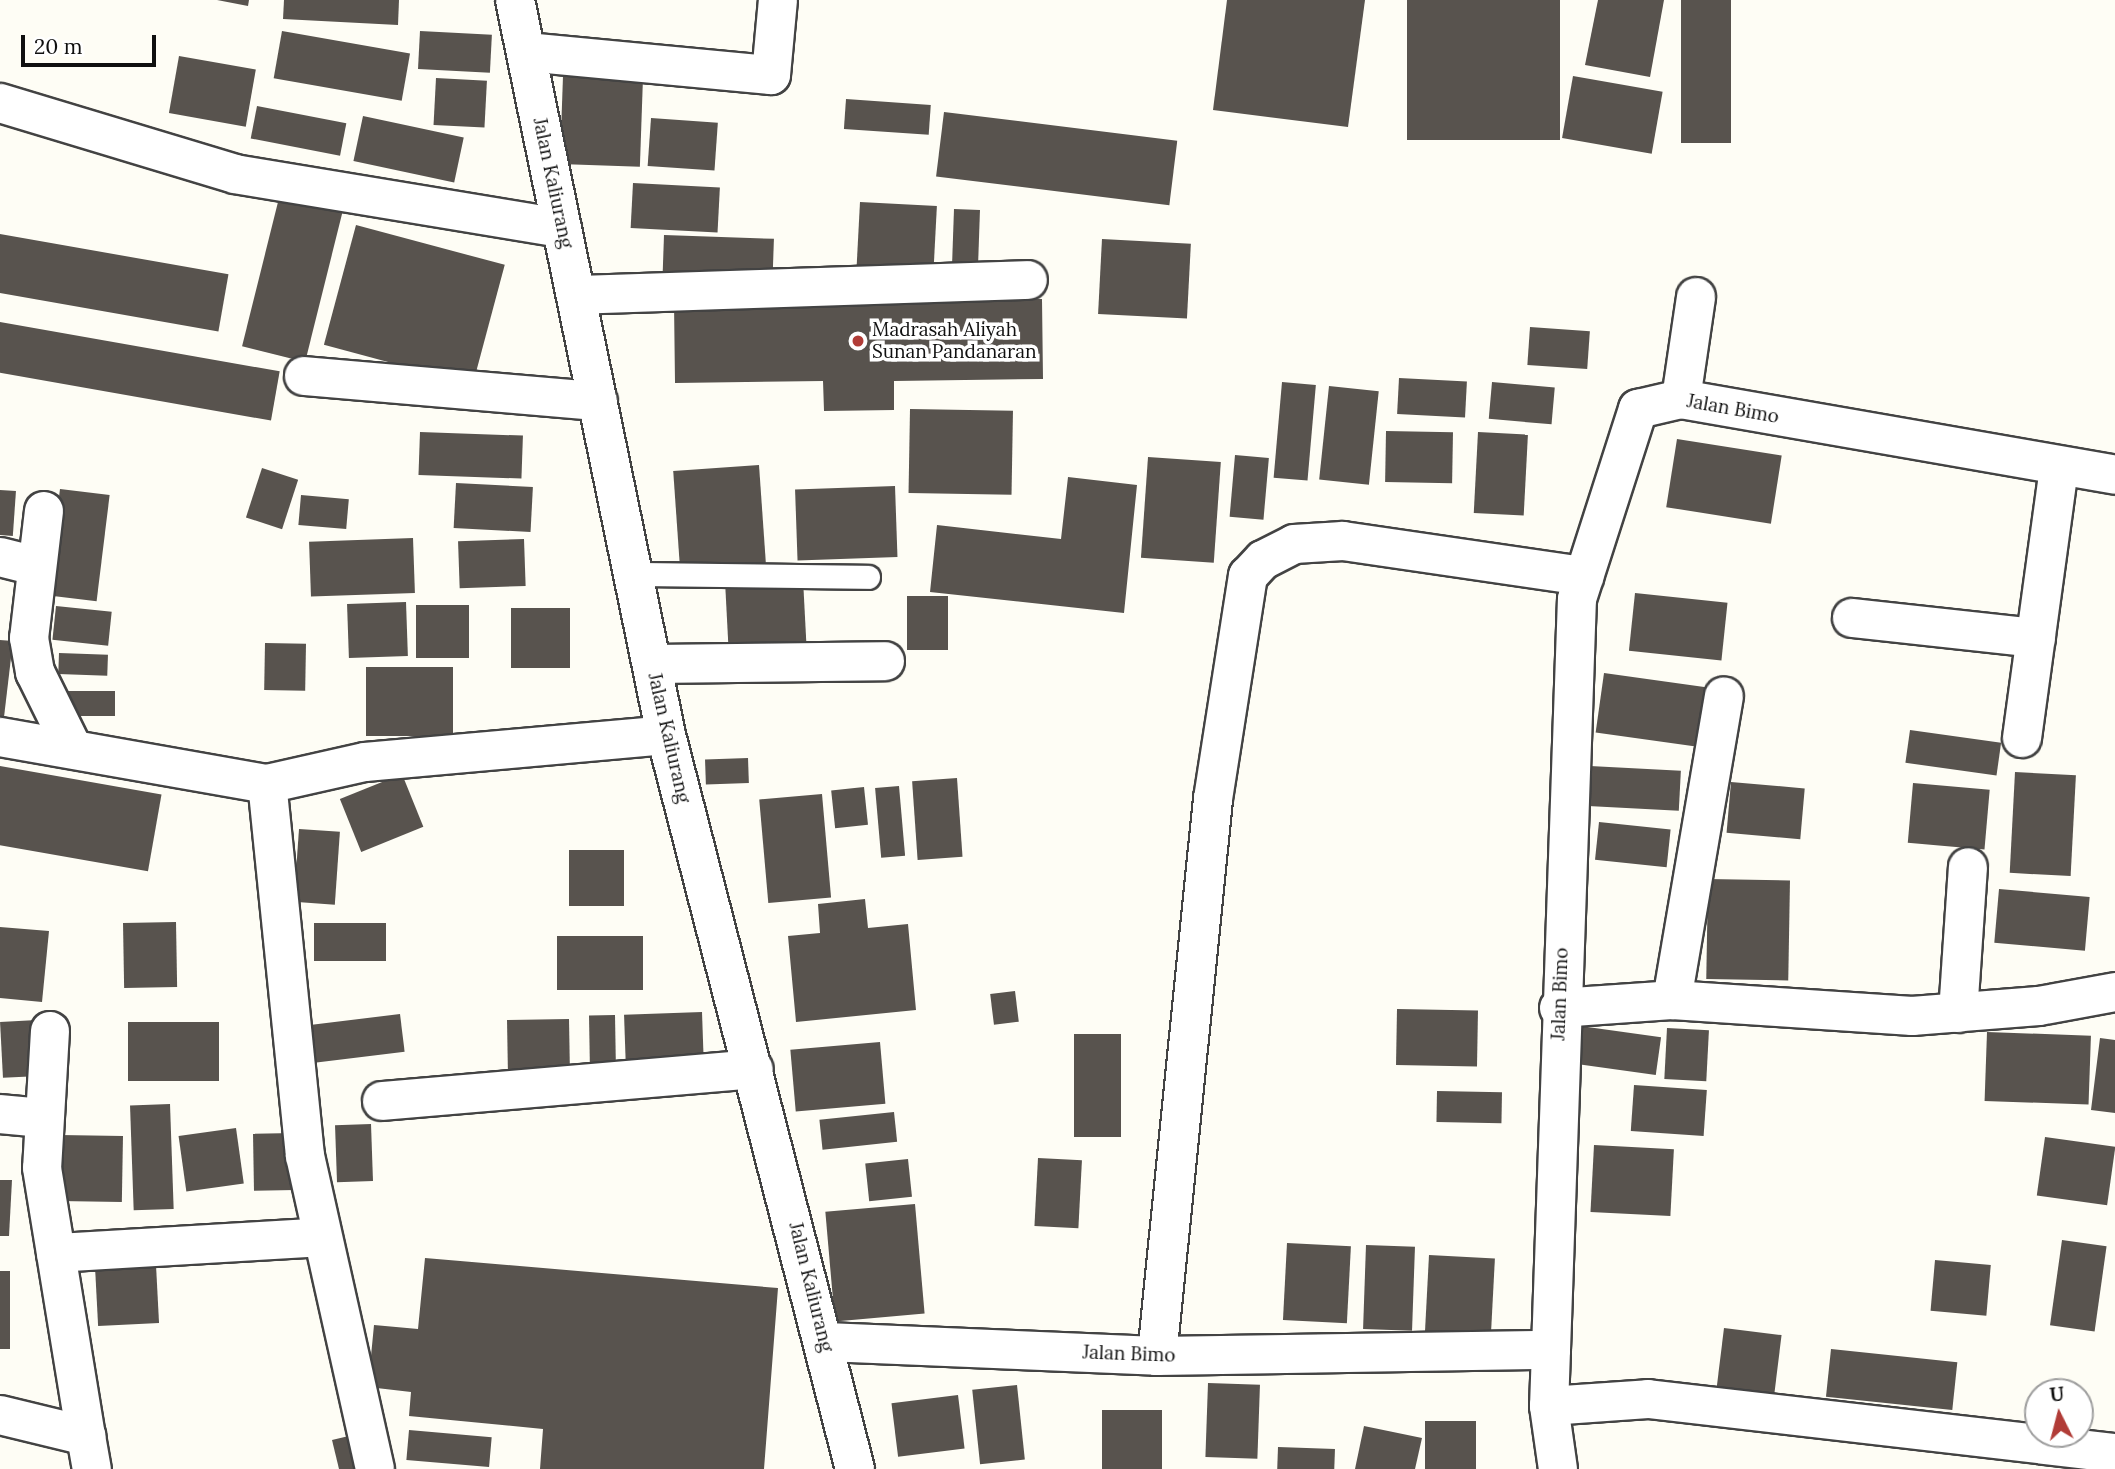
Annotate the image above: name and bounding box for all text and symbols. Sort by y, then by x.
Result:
scale bar [24,21,159,65]
text: 20 m [34,33,83,60]
street label: Jalan Kaliurang [528,116,578,250]
place label: Madrasah Aliyah Sunan Pandanaran [872,319,1037,363]
marker: Madrasah Aliyah Sunan Pandanaran [850,333,866,349]
street label: Jalan Bimo [1685,390,1781,428]
street label: Jalan Kaliurang [643,671,695,805]
street label: Jalan Bimo [1547,947,1573,1041]
street label: Jalan Kaliurang [784,1220,838,1354]
street label: Jalan Bimo [1082,1341,1176,1367]
north arrow [2024,1378,2094,1448]
text: U [2049,1381,2065,1407]

